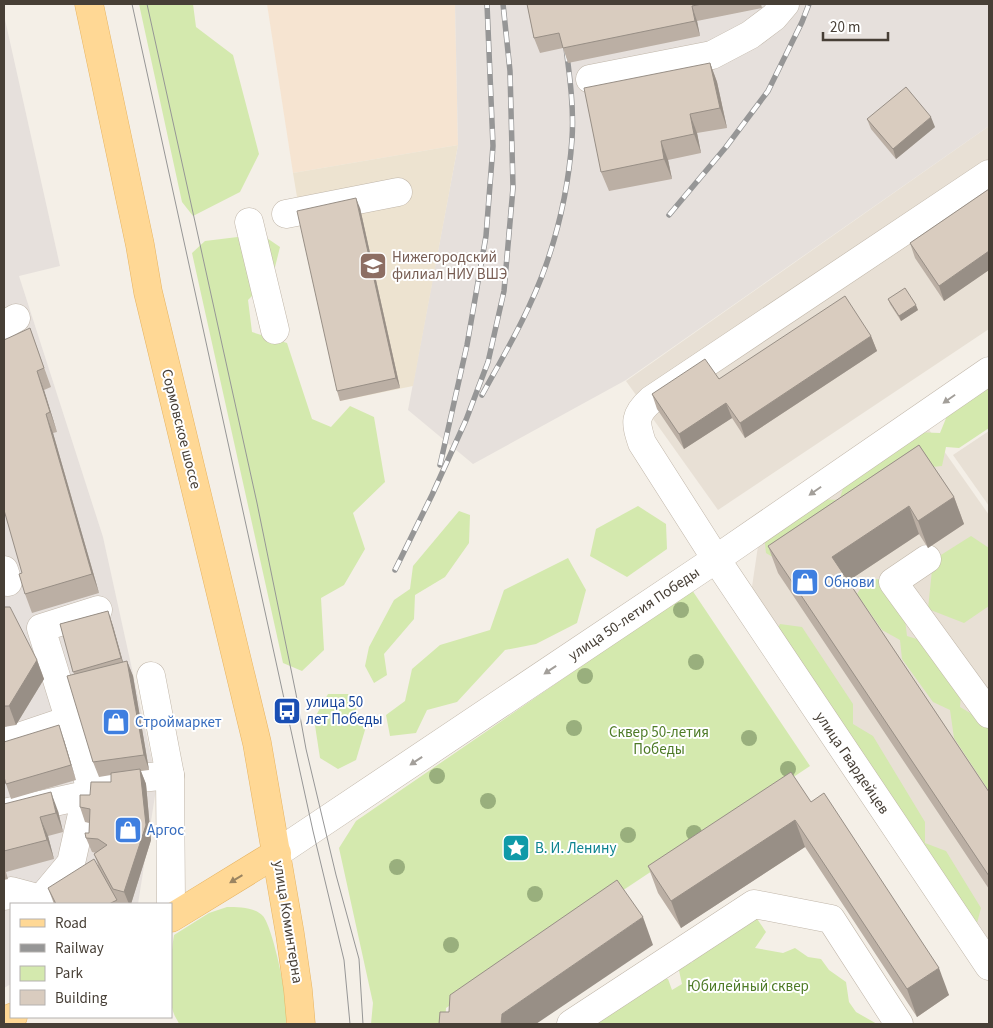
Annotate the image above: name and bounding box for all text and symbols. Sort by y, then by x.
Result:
scale bar [823,10,888,42]
text: 20 m [830,17,860,38]
place label: Нижегородский филиал НИУ ВШЭ [392,247,507,285]
school or university icon: Нижегородский филиал НИУ ВШЭ [358,251,388,281]
street label: Сормовское шоссе [156,367,206,491]
one-way arrow [942,394,956,404]
one-way arrow [808,486,822,496]
street label: улица 50-летия Победы [564,562,704,666]
shop icon: Обнови [790,567,820,597]
place label: Обнови [824,572,875,593]
one-way arrow [544,665,557,675]
place label: улица 50 лет Победы [306,692,383,730]
bus stop icon: улица 50 лет Победы [272,696,302,726]
shop icon: Строймаркет [101,707,131,737]
street label: улица Гвардейцев [810,707,894,819]
place label: Строймаркет [135,712,222,733]
park label: Сквер 50-летия Победы [609,722,709,760]
one-way arrow [409,756,423,766]
shop icon: Аргос [113,815,143,845]
place label: Аргос [147,820,184,841]
place icon: В. И. Ленину [501,833,531,863]
place label: В. И. Ленину [535,838,616,859]
street label: улица Коминтерна [268,859,308,985]
one-way arrow [229,874,242,883]
legend [10,903,172,1018]
text: Road [55,913,87,934]
text: Railway [55,938,104,959]
text: Park [55,963,84,984]
park label: Юбилейный сквер [687,976,809,997]
text: Building [55,988,108,1009]

